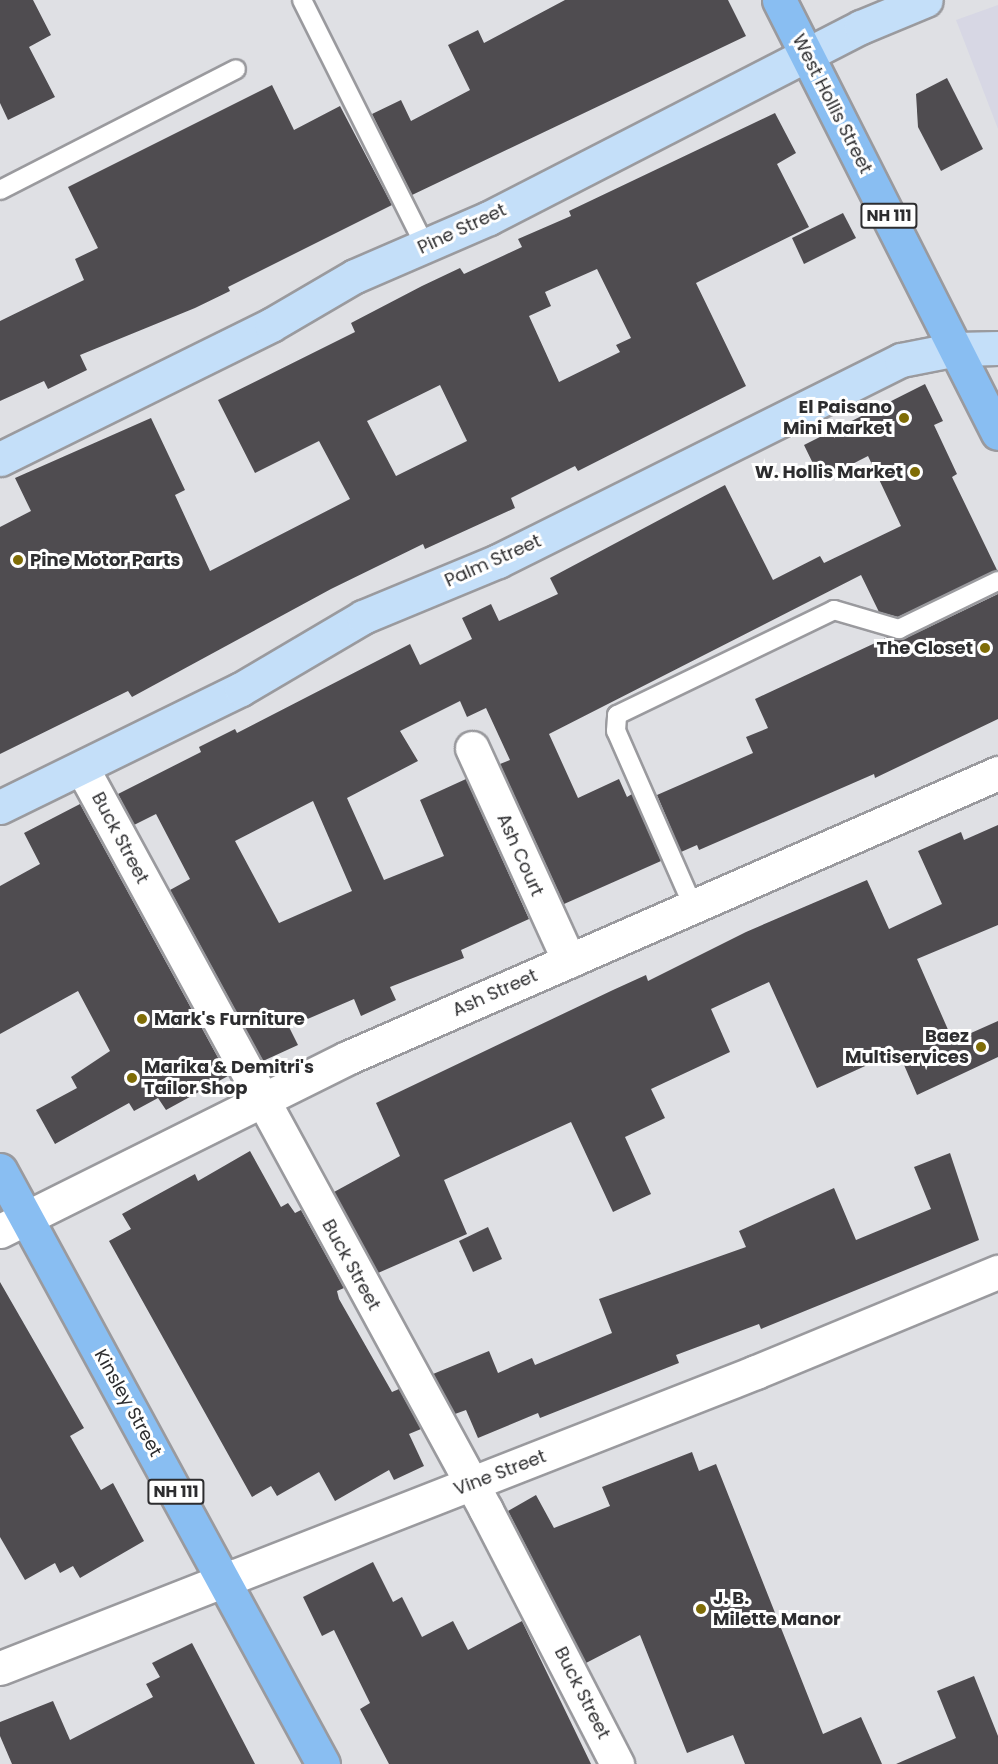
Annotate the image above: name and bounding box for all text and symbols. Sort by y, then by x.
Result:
street label: West Hollis Street [787,31,877,177]
street label: Pine Street [414,199,510,259]
road number: NH 111 [859,203,919,229]
place label: El Paisano Mini Market [783,397,892,440]
marker: El Paisano Mini Market [897,411,911,425]
place label: W. Hollis Market [755,461,903,483]
marker: W. Hollis Market [908,465,922,479]
street label: Palm Street [442,530,544,592]
place label: Pine Motor Parts [30,549,180,571]
marker: Pine Motor Parts [11,553,25,567]
place label: The Closet [876,637,973,659]
marker: The Closet [978,641,992,655]
street label: Buck Street [87,789,153,887]
street label: Ash Court [492,810,548,900]
street label: Ash Street [449,965,541,1021]
place label: Mark's Furniture [154,1008,305,1030]
marker: Mark's Furniture [135,1012,149,1026]
place label: Baez Multiservices [845,1026,969,1068]
marker: Baez Multiservices [974,1040,988,1054]
place label: Marika & Demitri's Tailor Shop [144,1057,314,1100]
marker: Marika & Demitri's Tailor Shop [125,1071,139,1085]
street label: Buck Street [317,1216,385,1314]
street label: Kinsley Street [90,1346,166,1460]
street label: Vine Street [451,1446,549,1500]
road number: NH 111 [146,1479,206,1505]
place label: J. B. Milette Manor [713,1588,841,1630]
marker: J. B. Milette Manor [694,1602,708,1616]
street label: Buck Street [550,1643,614,1743]

